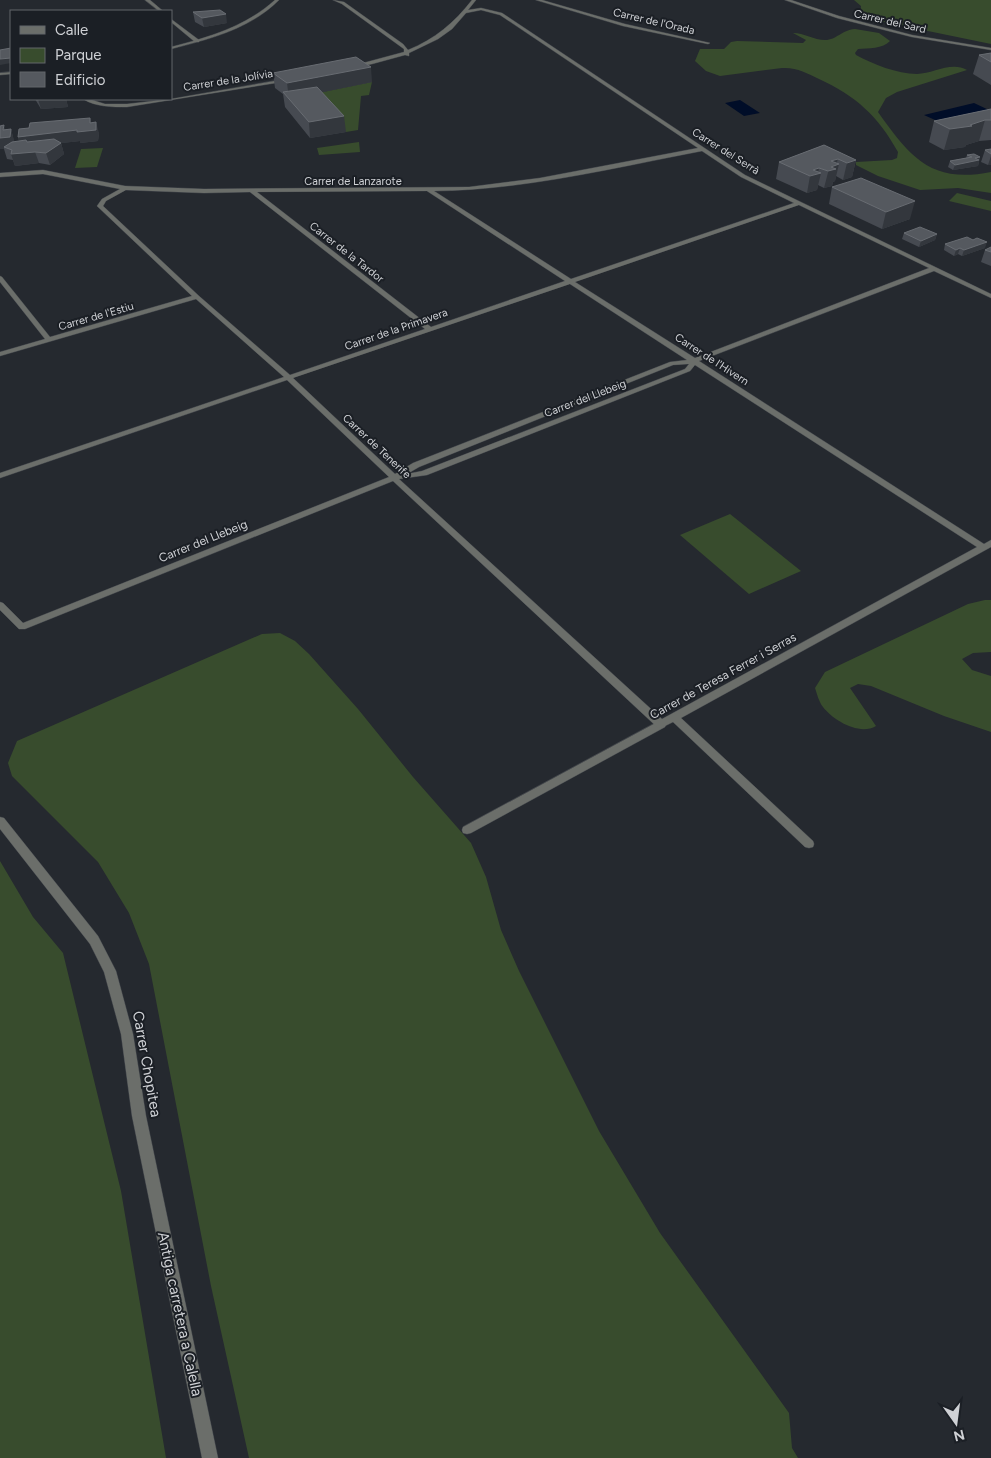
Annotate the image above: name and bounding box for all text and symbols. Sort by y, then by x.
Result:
street label: Carrer de l'Orada [612,6,696,37]
street label: Carrer del Sard [853,7,927,36]
legend [10,10,172,100]
text: Calle [55,21,88,39]
text: Parque [55,46,102,64]
street label: Carrer de la Jolívia [182,67,274,94]
text: Edificio [55,71,106,89]
street label: Carrer del Serrà [690,126,762,177]
street label: Carrer de Lanzarote [304,175,402,188]
street label: Carrer de la Tardor [307,219,387,286]
street label: Carrer de l'Estiu [57,300,135,333]
street label: Carrer de la Primavera [343,306,449,353]
street label: Carrer de l'Hivern [672,331,751,388]
street label: Carrer del Llebeig [542,377,628,420]
street label: Carrer de Tenerife [340,411,413,481]
street label: Carrer del Llebeig [157,517,249,565]
street label: Carrer de Teresa Ferrer i Serras [647,630,799,722]
street label: Carrer Chopitea [129,1010,165,1118]
street label: Antiga carretera a Calella [154,1230,206,1398]
north arrow [931,1398,981,1448]
text: N [952,1426,966,1445]

